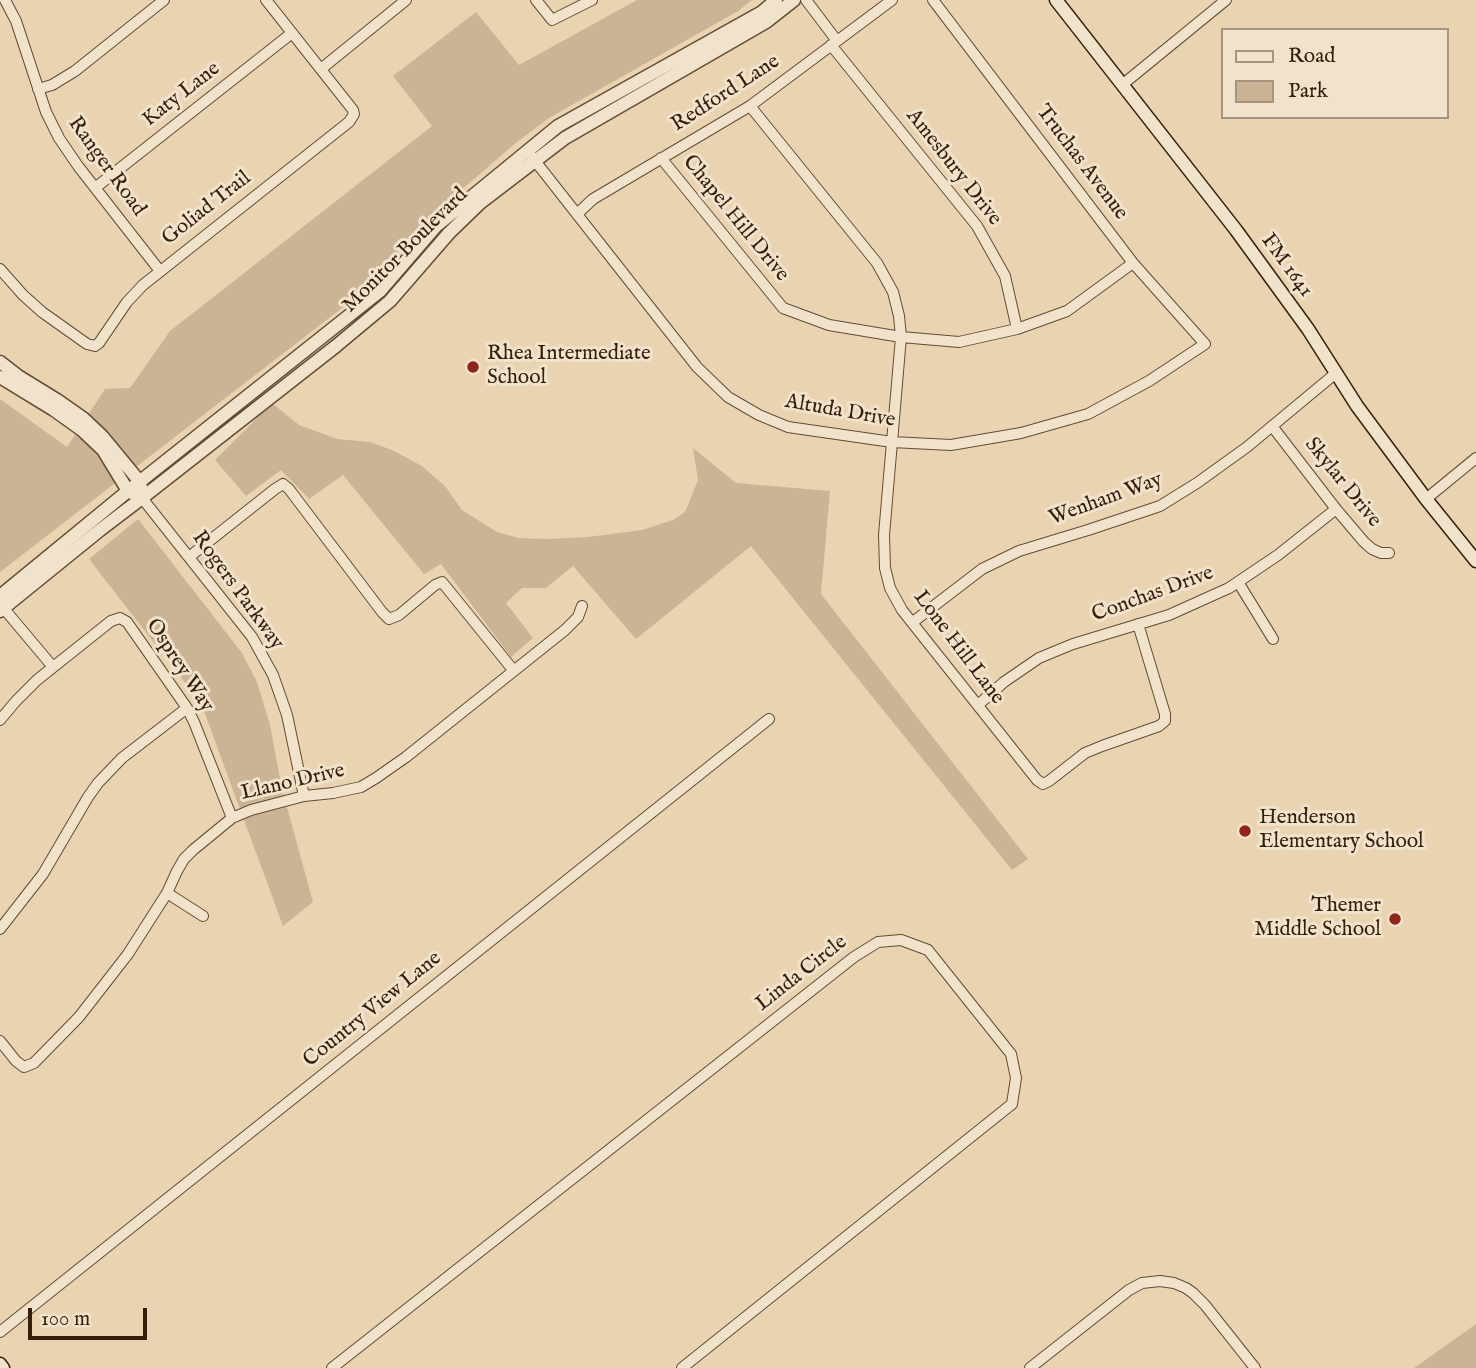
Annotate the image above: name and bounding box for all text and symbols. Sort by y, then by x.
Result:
legend [1220,28,1448,119]
text: Road [1288,43,1335,70]
street label: Redford Lane [667,50,785,138]
street label: Katy Lane [138,57,226,133]
text: Park [1288,78,1328,105]
street label: Truchas Avenue [1030,100,1132,226]
street label: Amesbury Drive [900,105,1006,231]
street label: Ranger Road [61,112,151,222]
street label: Chapel Hill Drive [676,151,794,287]
street label: Goliad Trail [157,166,257,252]
street label: Monitor Boulevard [338,183,474,319]
street label: FM 1641 [1255,229,1317,303]
place label: Rhea Intermediate School [487,342,651,392]
marker: Rhea Intermediate School [465,359,481,375]
street label: Altuda Drive [783,390,897,434]
street label: Skylar Drive [1298,433,1386,533]
street label: Wenham Way [1046,468,1166,532]
street label: Rogers Parkway [185,527,289,655]
street label: Conchas Drive [1089,561,1217,629]
street label: Lone Hill Lane [907,586,1009,710]
street label: Osprey Way [139,615,219,717]
street label: Llano Drive [239,759,347,807]
place label: Henderson Elementary School [1259,806,1424,856]
marker: Henderson Elementary School [1237,823,1253,839]
place label: Themer Middle School [1254,894,1381,944]
marker: Themer Middle School [1387,911,1403,927]
street label: Linda Circle [751,930,853,1018]
street label: Country View Lane [299,947,447,1073]
scale bar [32,1294,150,1338]
text: 100 m [41,1306,90,1333]

